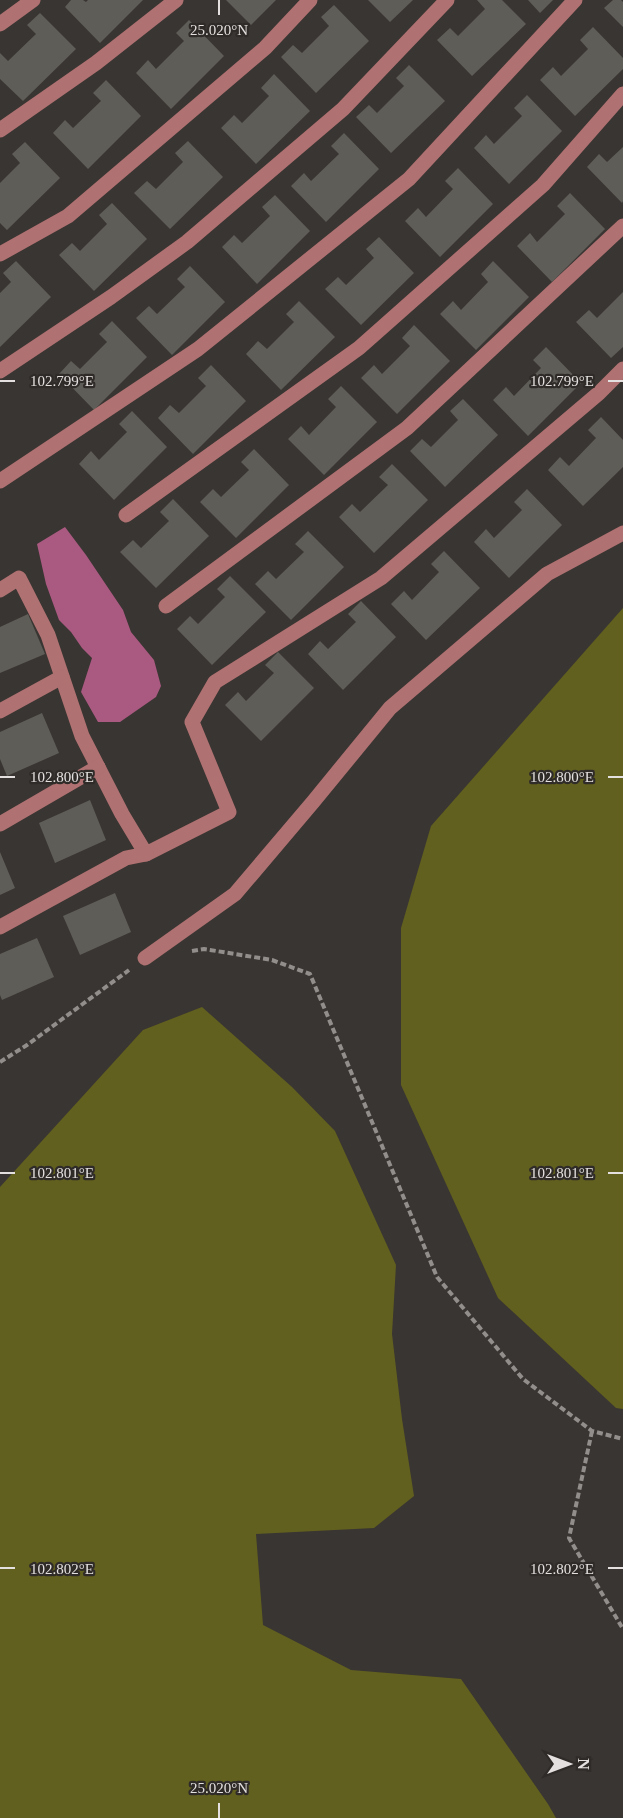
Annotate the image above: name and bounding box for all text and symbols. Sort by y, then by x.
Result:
text: 25.020°N [190,22,248,38]
text: 102.799°E [30,373,94,389]
text: 102.799°E [530,373,594,389]
text: 102.800°E [30,769,94,785]
text: 102.800°E [530,769,594,785]
text: 102.801°E [30,1165,94,1181]
text: 102.801°E [530,1165,594,1181]
text: 102.802°E [30,1561,94,1577]
text: 102.802°E [530,1561,594,1577]
north arrow [539,1734,599,1794]
text: N [575,1758,592,1770]
text: 25.020°N [190,1780,248,1796]

